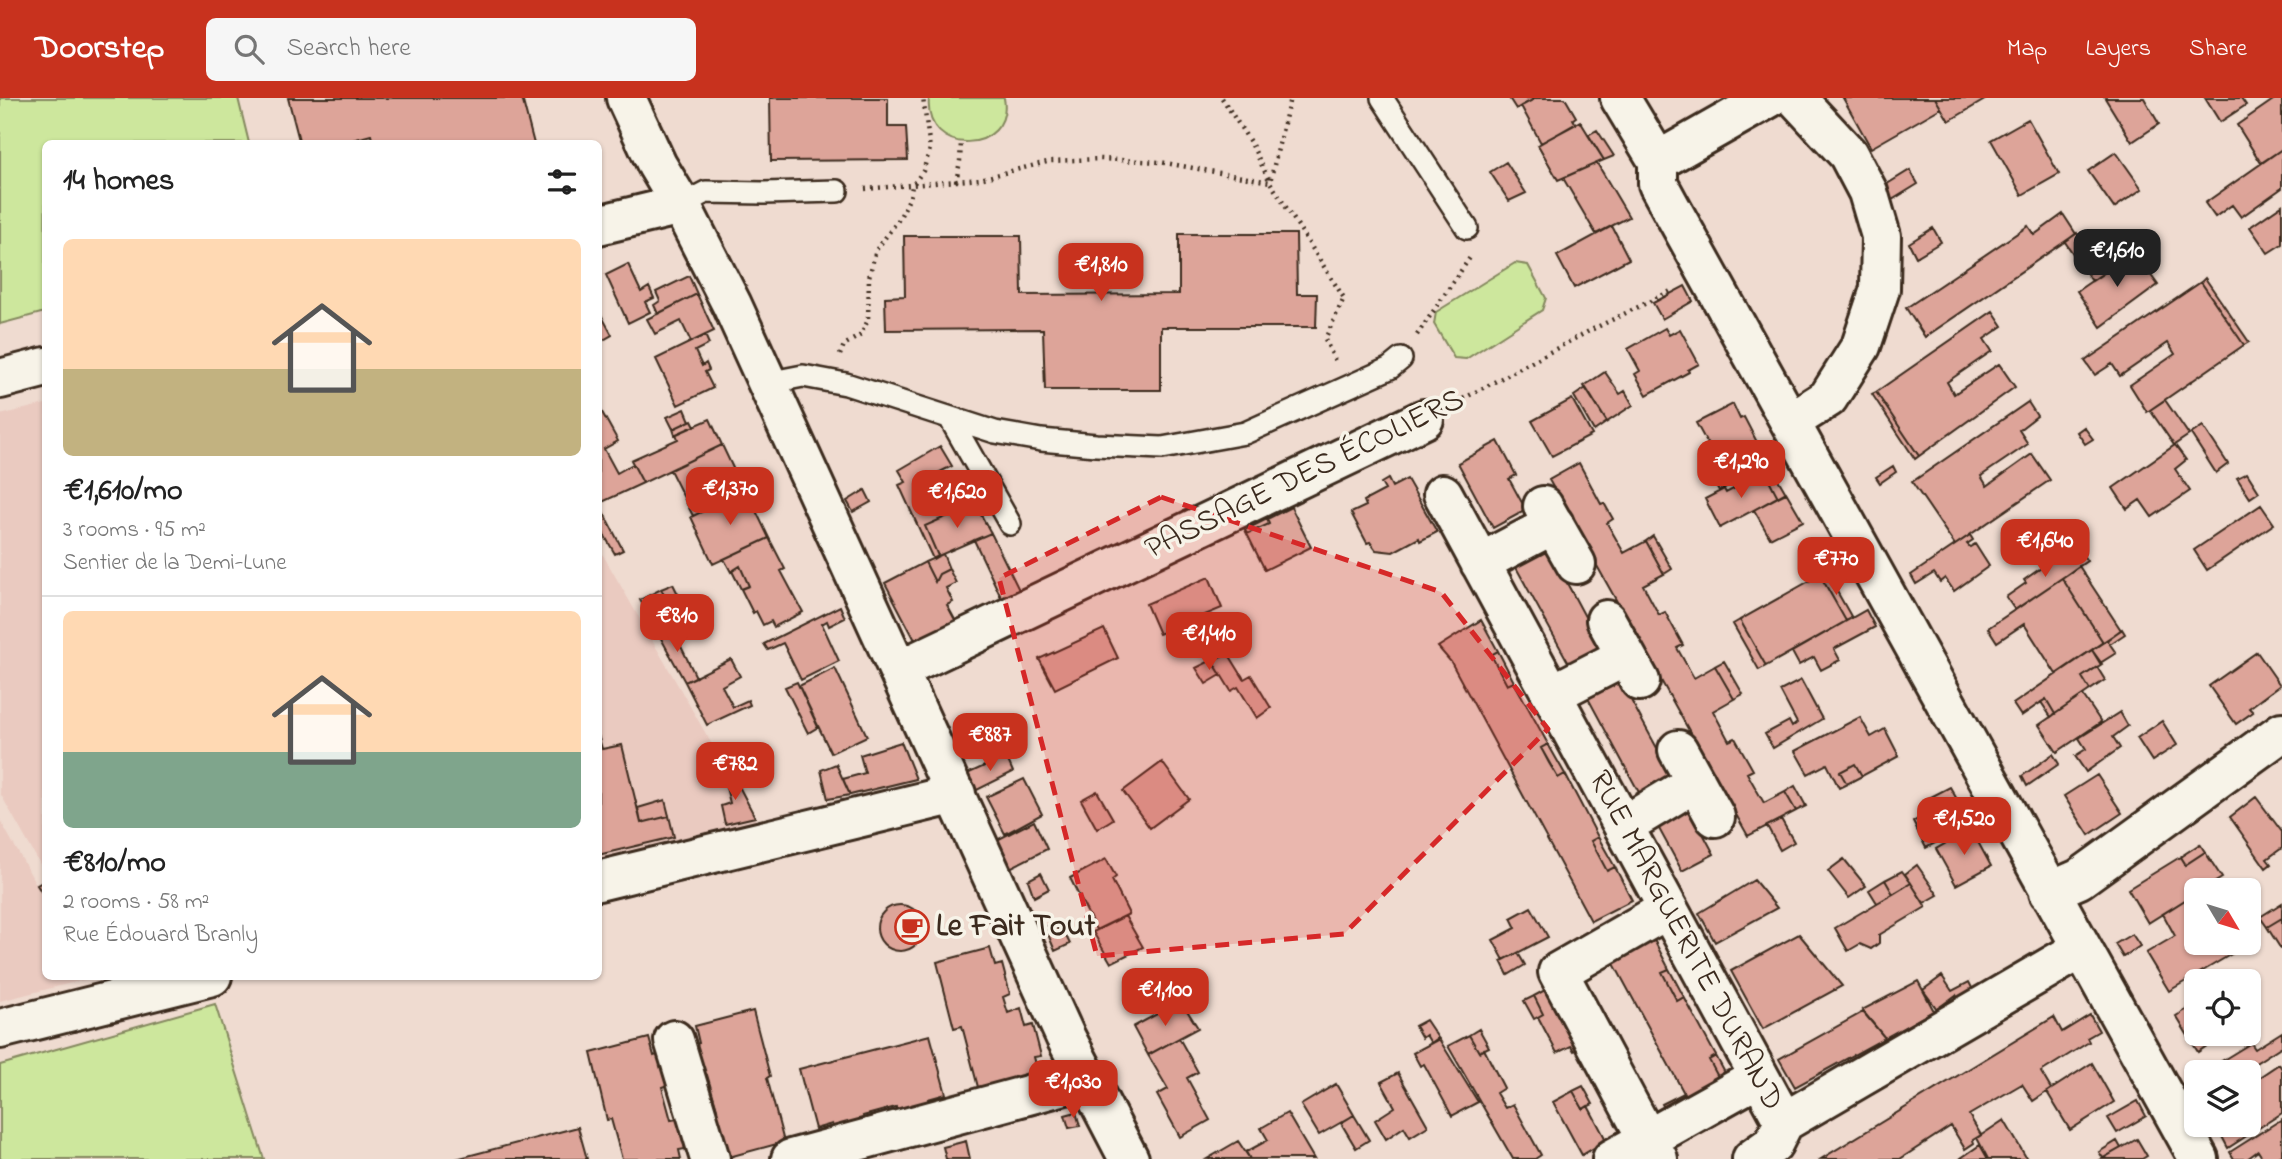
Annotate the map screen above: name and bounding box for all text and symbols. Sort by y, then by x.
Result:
search box [206,18,696,81]
text: Doorstep [35,25,164,73]
icon: search [230,30,268,68]
text: Search here [286,30,411,68]
text: Map [2007,32,2047,67]
text: Layers [2085,32,2151,67]
text: Share [2189,32,2247,67]
text: 14 homes [63,160,174,204]
icon: filters [543,163,581,201]
pin: €1,610 [2060,230,2174,289]
text: €1,610 [2090,235,2144,268]
pin: €1,810 [1044,244,1158,303]
text: €1,810 [1074,249,1128,282]
icon: home [259,285,385,411]
street label: PASSAGE DES ÉCOLIERS [1137,377,1473,573]
pin: €1,290 [1684,440,1798,500]
text: €1,290 [1713,446,1769,479]
pin: €1,370 [673,468,787,527]
text: €1,610/mo [63,470,183,514]
pin: €1,620 [900,470,1014,530]
text: €1,370 [702,473,758,506]
text: €1,620 [928,476,986,509]
text: 3 rooms · 95 m² [63,514,206,547]
pin: €1,640 [1988,519,2102,579]
text: €1,640 [2017,525,2073,558]
pin: €770 [1795,538,1877,597]
text: €770 [1814,543,1858,576]
text: Sentier de la Demi-Lune [63,547,287,580]
pin: €810 [636,594,718,654]
text: €810 [656,600,698,633]
pin: €1,410 [1152,612,1266,672]
text: €1,410 [1182,618,1236,651]
icon: home [259,657,385,783]
pin: €887 [949,714,1031,773]
text: €887 [969,719,1011,752]
pin: €782 [694,742,776,802]
text: €782 [712,748,758,781]
street label: RUE MARGUERITE DURAND [1575,763,1795,1119]
pin: €1,520 [1907,798,2021,857]
text: €1,520 [1933,803,1995,836]
text: €810/mo [63,842,166,886]
north arrow [2184,878,2261,956]
map controls [2184,878,2261,1137]
text: 2 rooms · 58 m² [63,886,209,919]
place label: Le Fait Tout [936,904,1096,951]
cafe icon: Le Fait Tout [893,908,931,946]
text: Rue Édouard Branly [63,919,258,952]
pin: €1,100 [1108,968,1222,1028]
button: locate [2184,969,2261,1046]
text: €1,100 [1138,974,1192,1007]
pin: €1,030 [1016,1060,1130,1120]
button: layers [2184,1060,2261,1137]
text: €1,030 [1045,1066,1101,1099]

